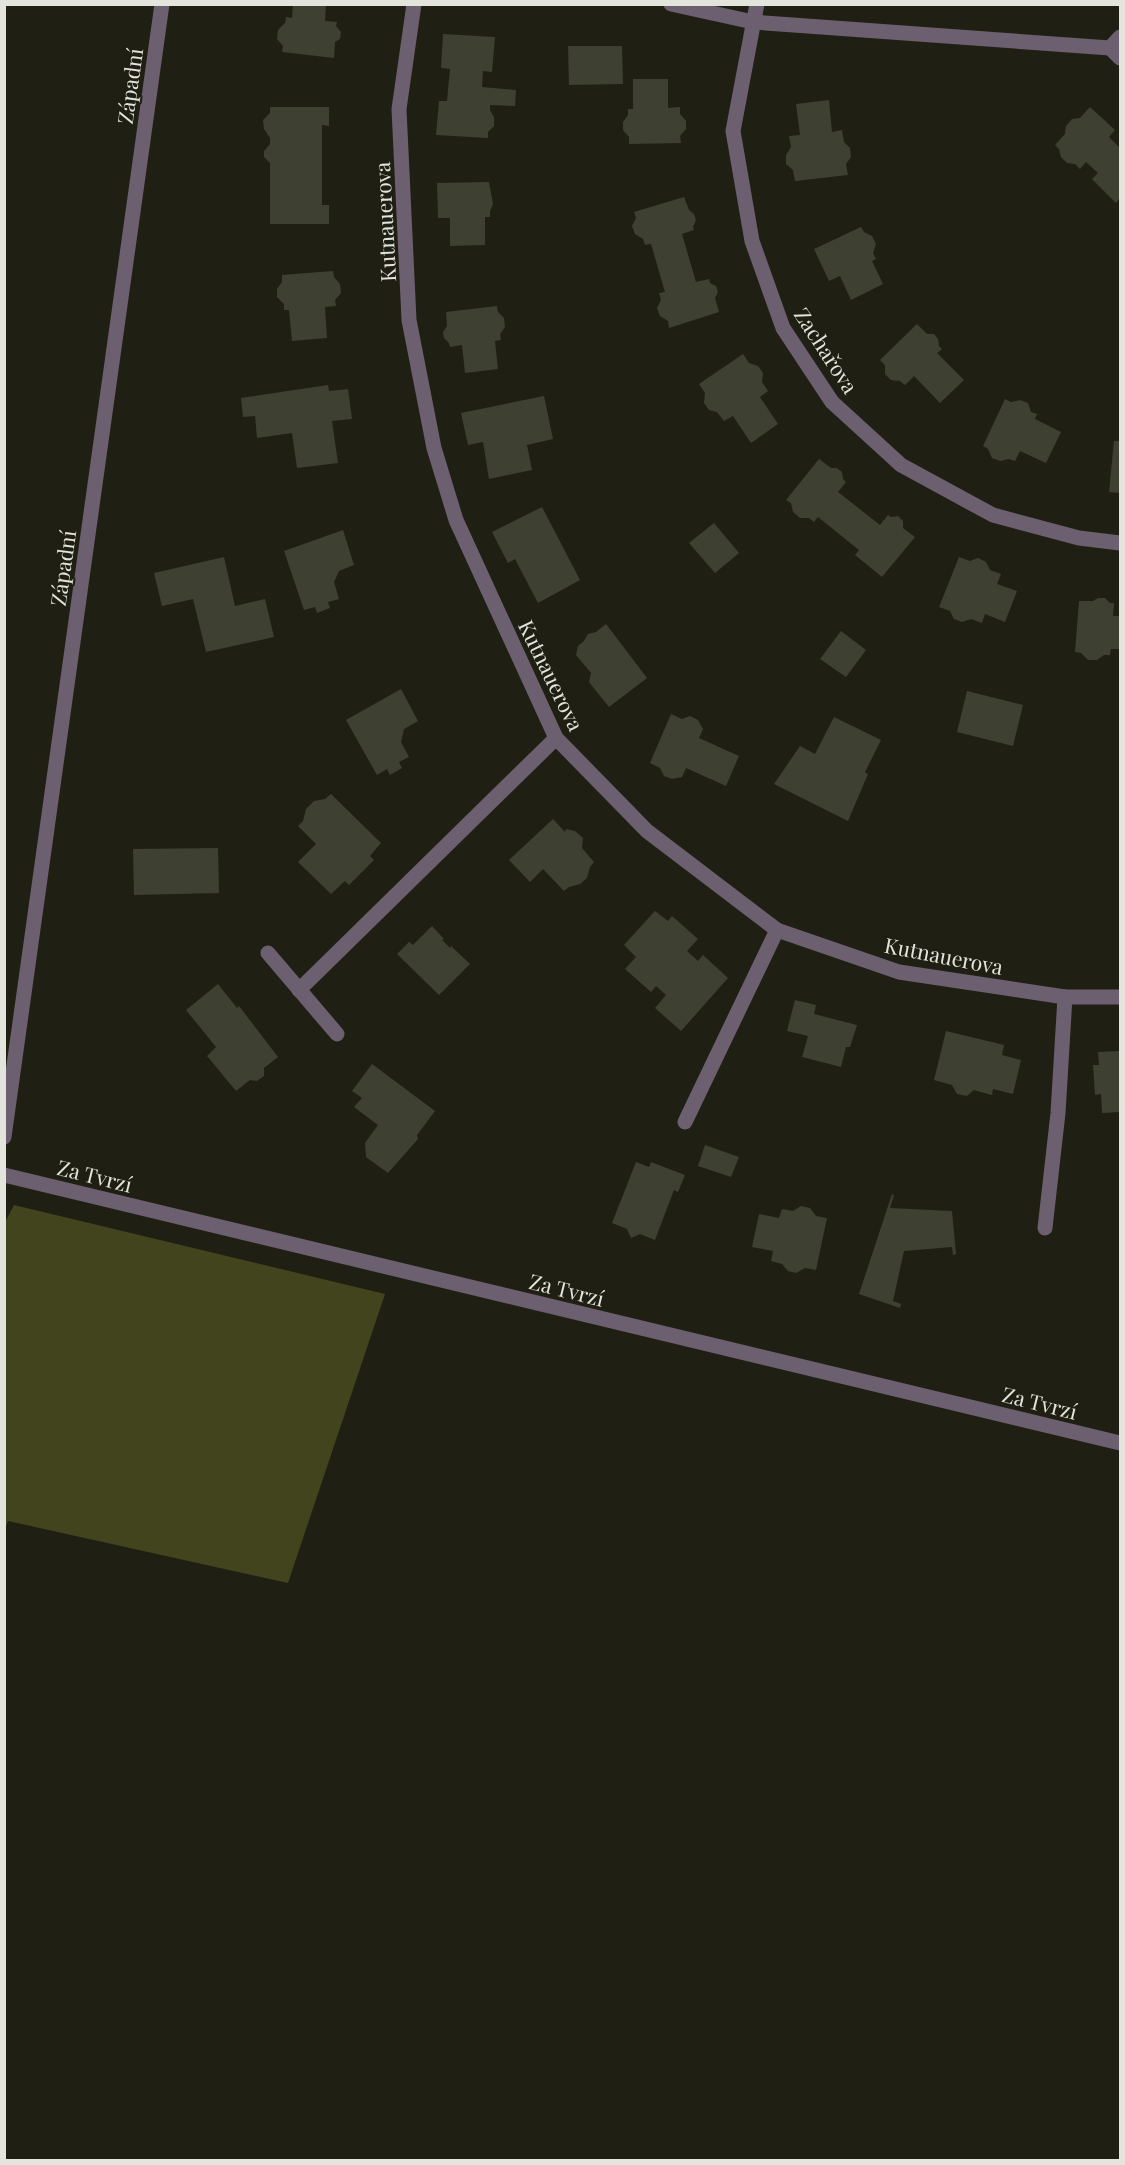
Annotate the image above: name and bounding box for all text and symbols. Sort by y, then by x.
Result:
street label: Západní [110,46,148,126]
street label: Kutnauerova [367,161,401,283]
street label: Zachařova [789,302,865,399]
street label: Západní [43,528,81,608]
street label: Kutnauerova [513,615,591,736]
street label: Kutnauerova [882,930,1006,980]
street label: Za Tvrzí [55,1152,135,1198]
street label: Za Tvrzí [527,1266,607,1312]
street label: Za Tvrzí [1000,1379,1080,1425]

